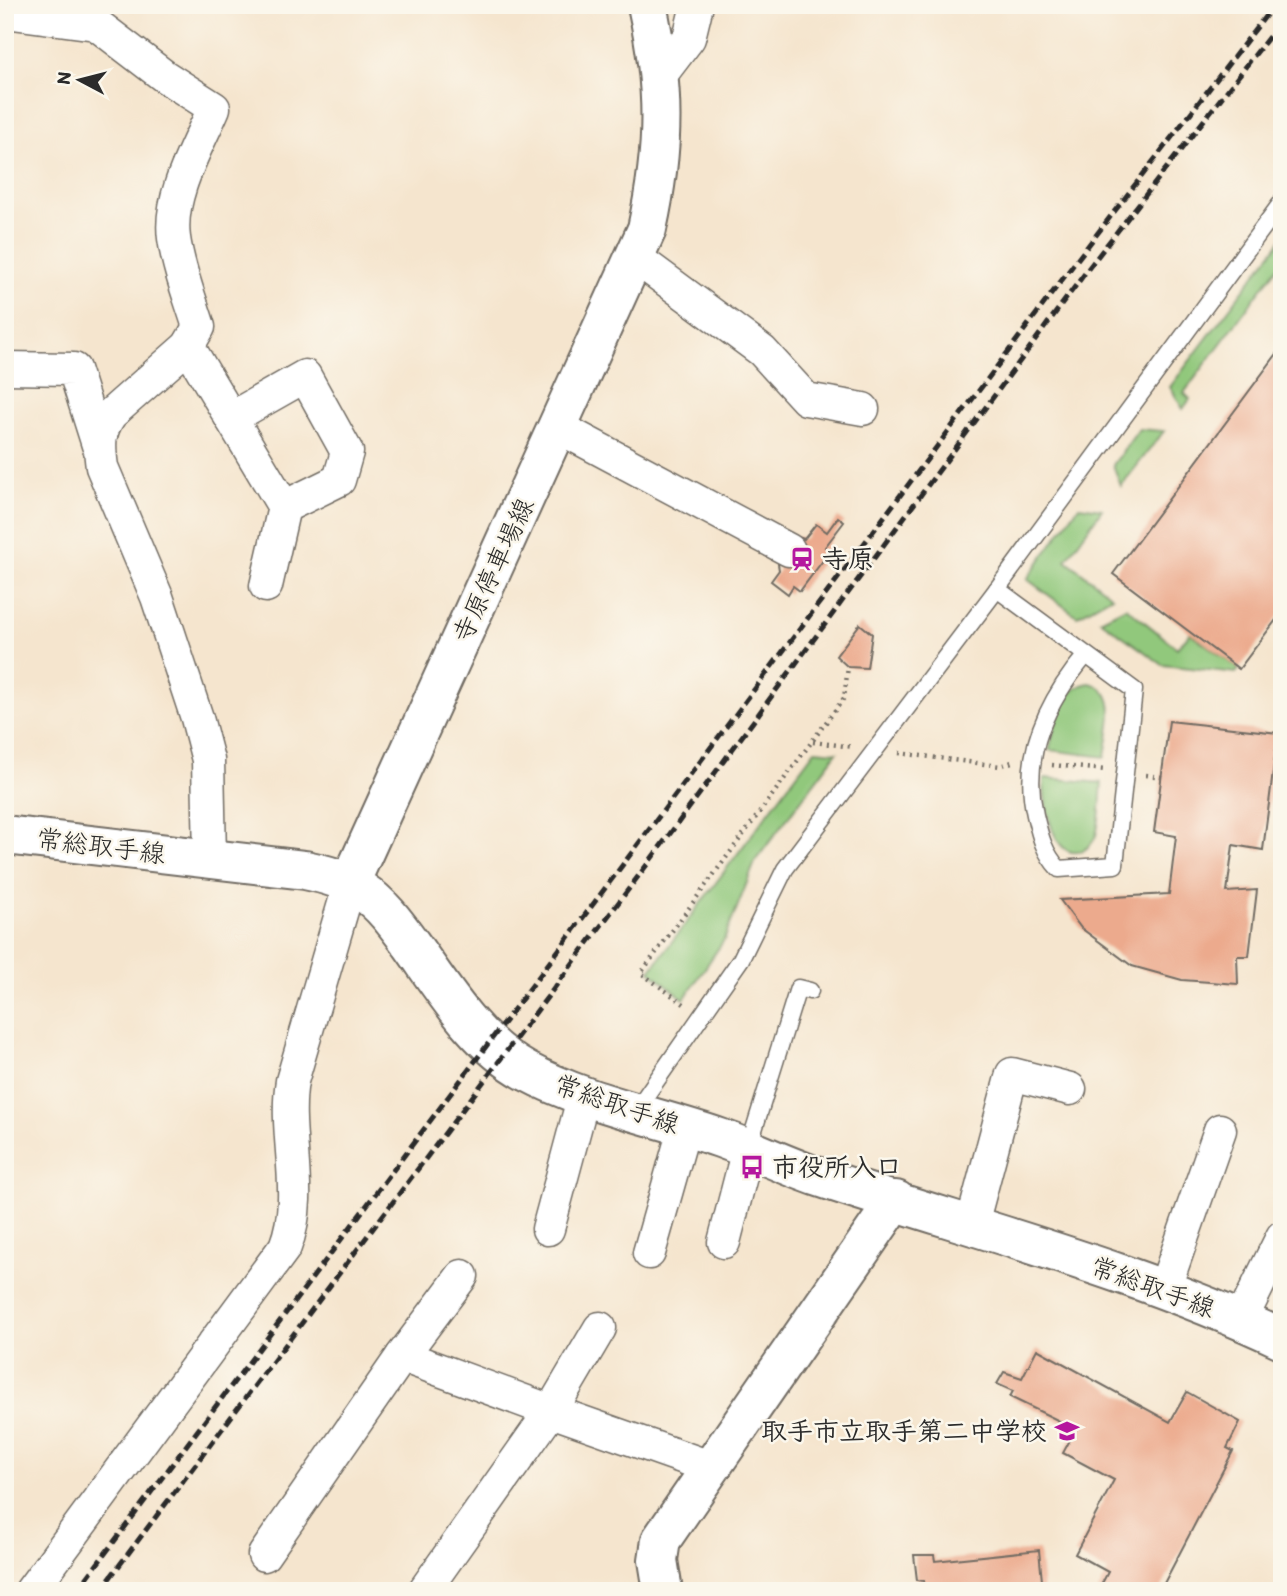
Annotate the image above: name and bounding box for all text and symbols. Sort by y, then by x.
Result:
north arrow [46,46,116,116]
text: N [51,70,76,86]
street label: 寺原停車場線 [446,493,540,647]
place label: 寺原 [822,543,874,575]
station icon: 寺原 [788,545,816,573]
street label: 常総取手線 [35,822,167,870]
street label: 常総取手線 [550,1068,684,1140]
place label: 市役所入口 [772,1151,902,1183]
bus stop icon: 市役所入口 [738,1153,766,1181]
street label: 常総取手線 [1086,1250,1220,1324]
place label: 取手市立取手第二中学校 [761,1415,1047,1447]
school or university icon: 取手市立取手第二中学校 [1053,1417,1081,1445]

